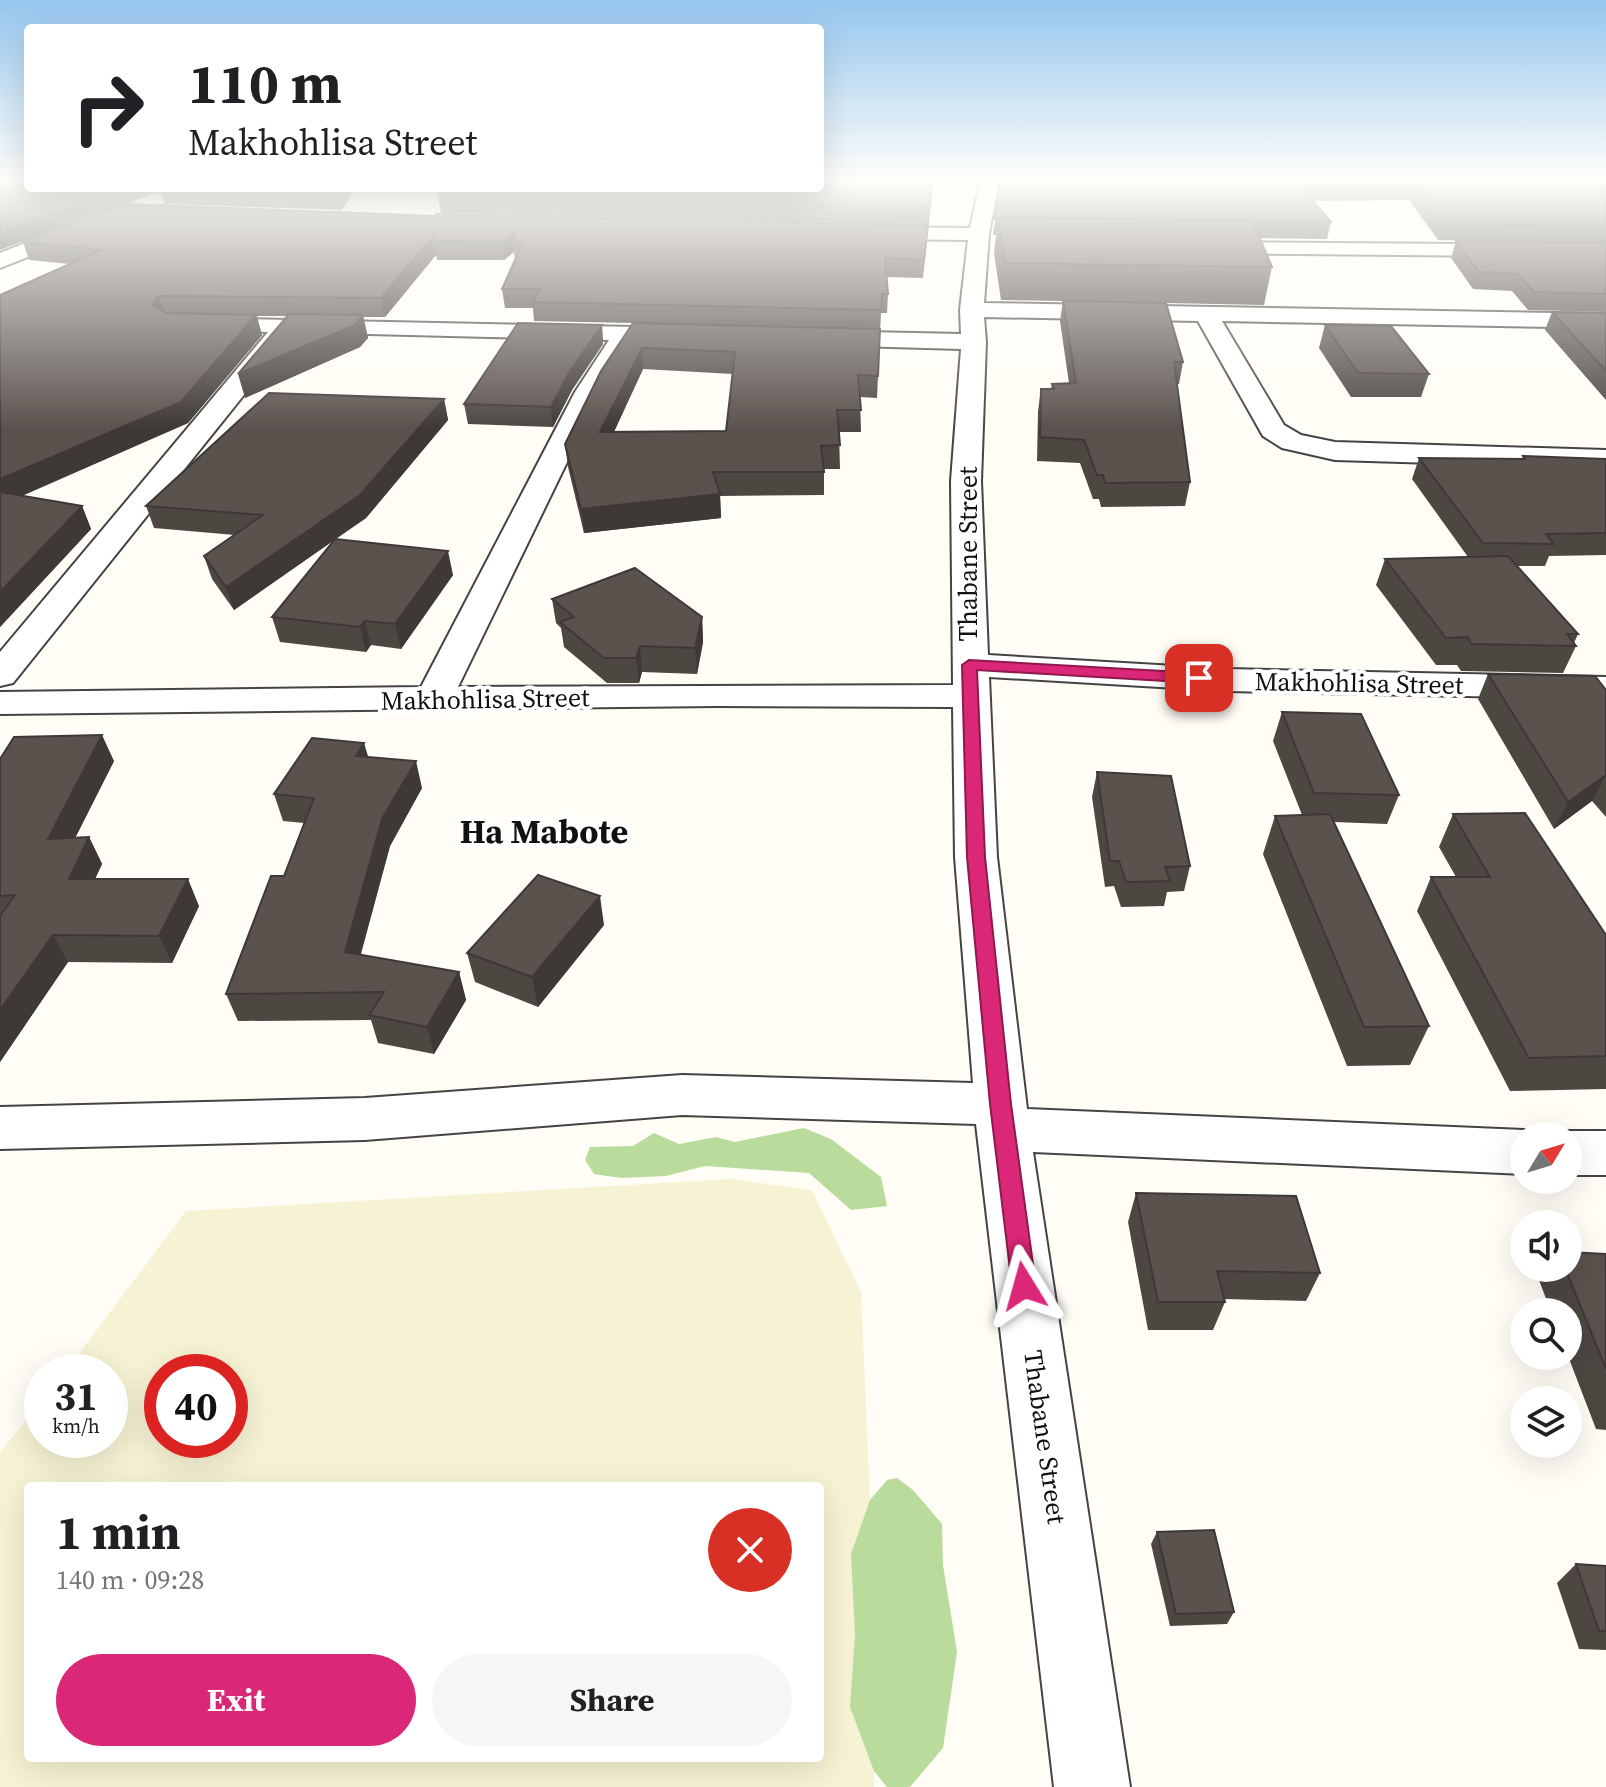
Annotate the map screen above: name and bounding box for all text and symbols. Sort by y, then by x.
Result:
text: 110 m [188,45,342,122]
icon: right [56,56,160,160]
text: Makhohlisa Street [188,118,477,167]
street label: Thabane Street [950,466,986,641]
pin [1165,644,1233,712]
icon: arrive [1177,656,1221,700]
street label: Makhohlisa Street [1254,663,1464,703]
street label: Makhohlisa Street [380,679,590,719]
district label: Ha Mabote [460,808,628,854]
north arrow [1510,1122,1582,1194]
map controls [1510,1122,1582,1458]
button: sound [1510,1210,1582,1282]
position arrow [982,1244,1066,1328]
button: search [1510,1298,1582,1370]
street label: Thabane Street [1015,1348,1075,1527]
speed limit sign: 40 [144,1354,248,1458]
text: 31 [54,1369,98,1423]
button: layers [1510,1386,1582,1458]
text: km/h [52,1412,100,1440]
text: 1 min [56,1499,181,1565]
button: close [708,1508,792,1592]
text: 140 m · 09:28 [56,1562,204,1598]
button: Exit [56,1654,416,1746]
button: Share [432,1654,792,1746]

